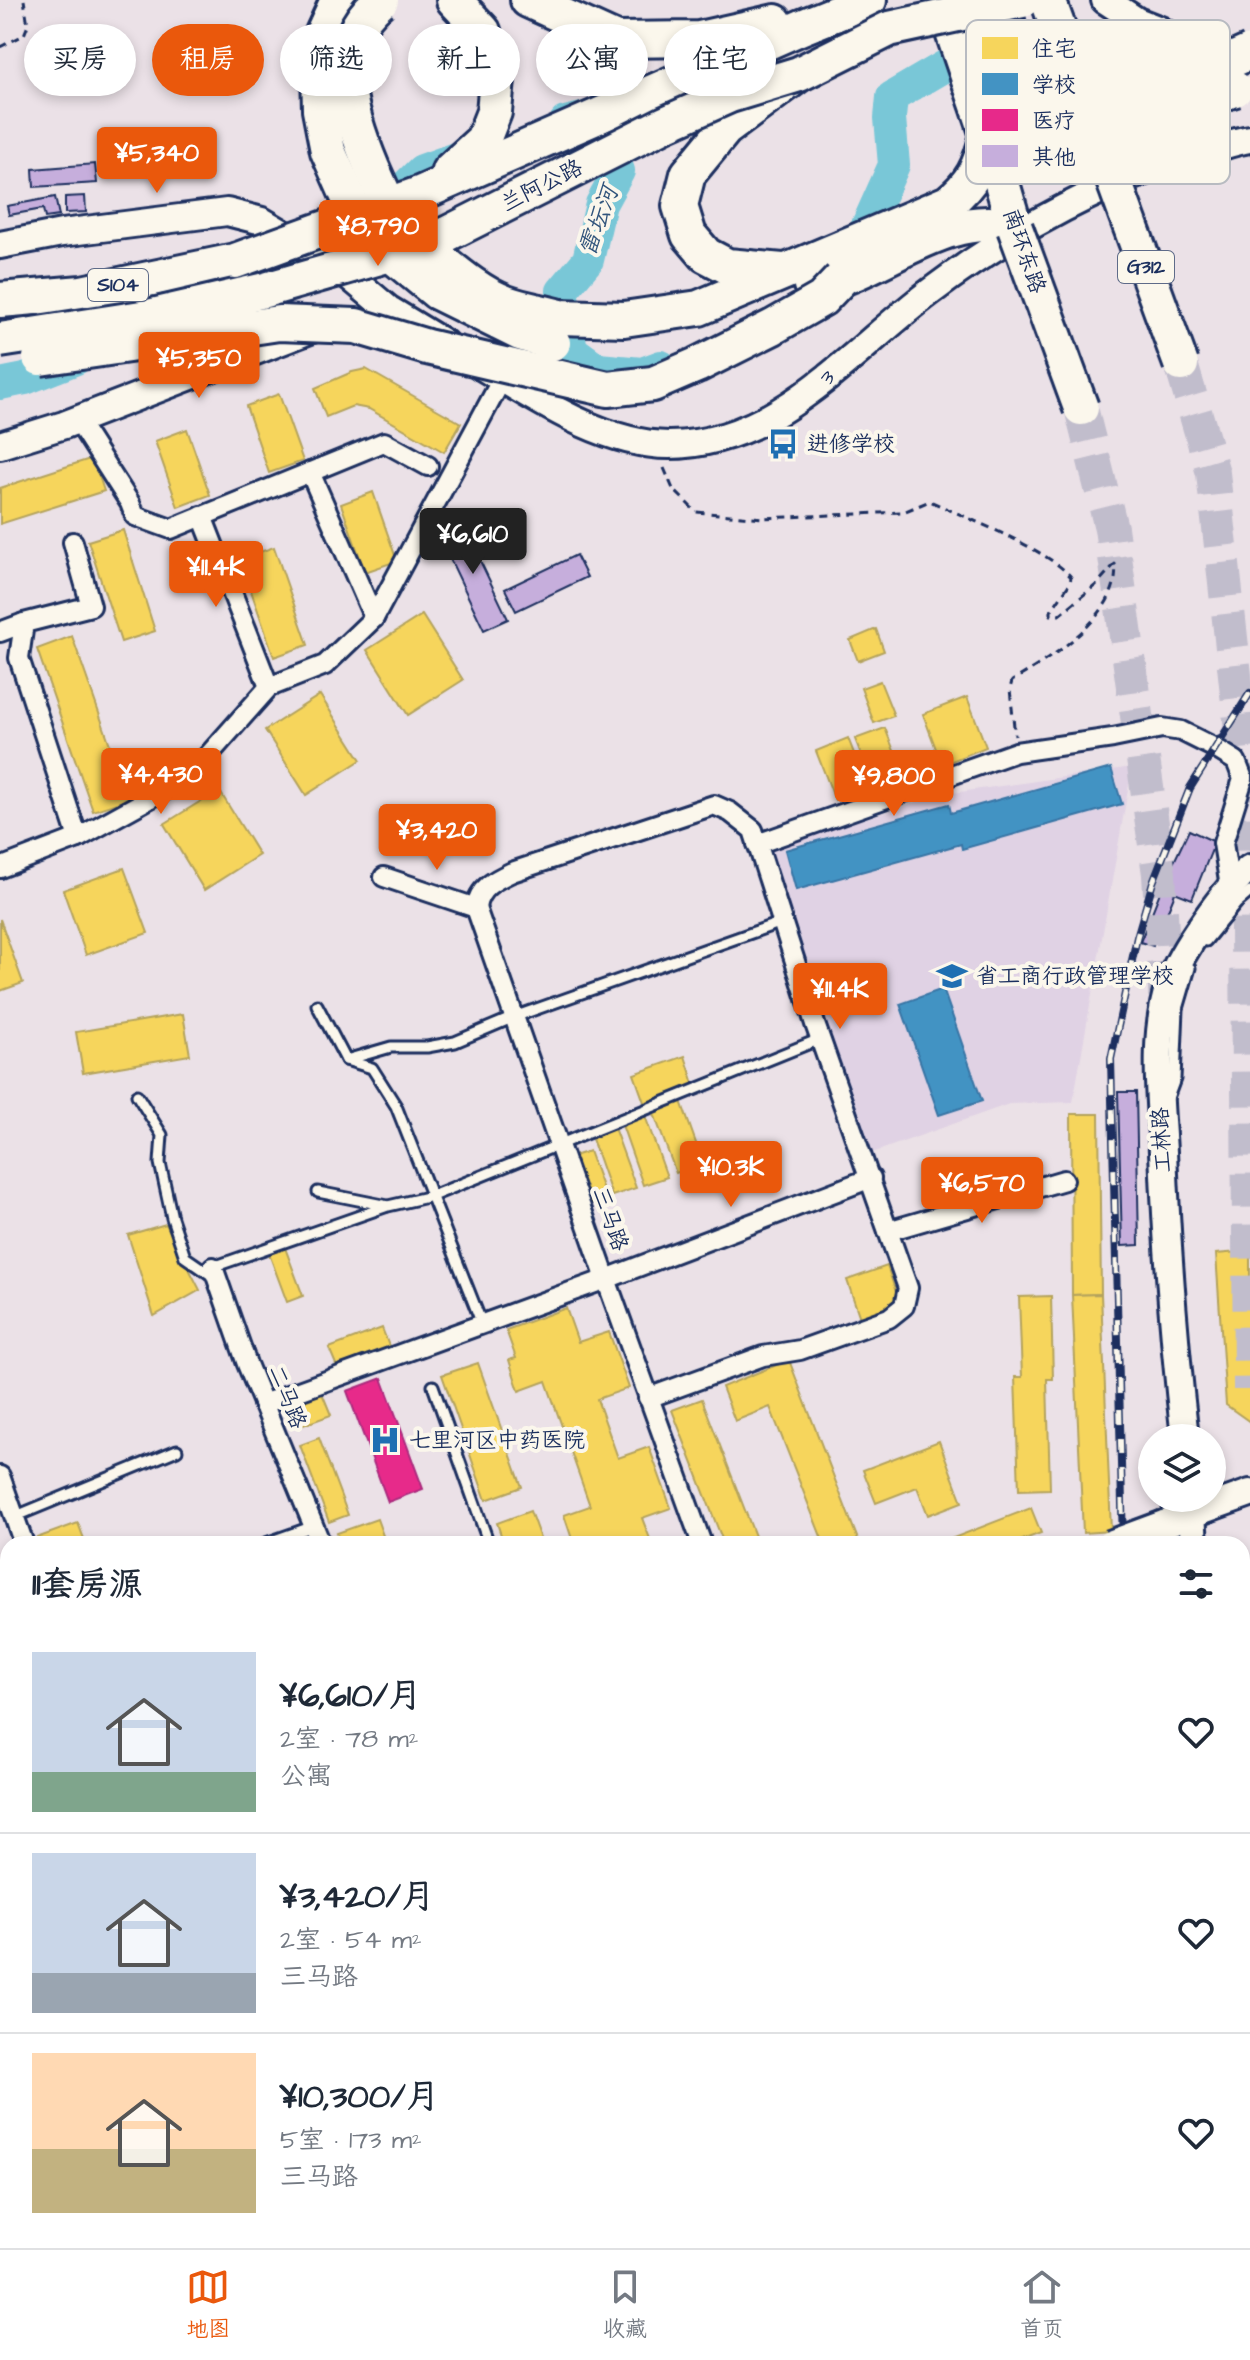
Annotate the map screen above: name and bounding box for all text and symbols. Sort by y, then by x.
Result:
legend [966,20,1230,184]
chip: 买房 [24,24,136,96]
chip: 租房 [152,24,264,96]
chip: 筛选 [280,24,392,96]
chip: 新上 [408,24,520,96]
chip: 公寓 [536,24,648,96]
chip: 住宅 [664,24,776,96]
text: 住宅 [1032,34,1076,65]
text: 学校 [1032,70,1076,101]
text: 医疗 [1032,106,1076,137]
pin: ¥5,340 [92,127,222,195]
text: ¥5,340 [115,135,199,171]
text: 其他 [1032,142,1076,173]
street label: 兰阿公路 [496,152,588,220]
water label: 雷坛河 [571,178,629,261]
pin: ¥8,790 [313,200,443,268]
street label: 南环东路 [995,204,1053,298]
text: ¥8,790 [337,208,419,244]
road number: G312 [1118,251,1174,283]
road number: S104 [88,269,148,301]
pin: ¥5,350 [134,332,264,400]
text: ¥5,350 [157,340,241,376]
street label: 3 [813,362,841,393]
bus stop icon: 进修学校 [766,427,800,461]
place label: 进修学校 [807,429,895,460]
pin: ¥6,610 [408,508,538,576]
text: ¥6,610 [438,516,508,552]
pin: ¥11.4K [151,541,281,609]
text: ¥11.4K [187,549,245,585]
pin: ¥4,430 [96,748,226,816]
pin: ¥9,800 [829,750,959,818]
text: ¥4,430 [119,756,203,792]
text: ¥9,800 [853,758,935,794]
pin: ¥3,420 [372,804,502,872]
text: ¥3,420 [397,812,477,848]
school or university icon: 省工商行政管理学校 [935,959,969,993]
place label: 省工商行政管理学校 [976,961,1174,992]
pin: ¥11.4K [775,963,905,1031]
text: ¥11.4K [811,971,869,1007]
street label: 工林路 [1145,1106,1179,1174]
pin: ¥10.3K [666,1141,796,1209]
text: ¥10.3K [698,1149,764,1185]
pin: ¥6,570 [917,1157,1047,1225]
text: ¥6,570 [939,1165,1025,1201]
street label: 三马路 [585,1183,635,1255]
street label: 二马路 [260,1361,314,1433]
hospital icon: 七里河区中药医院 [368,1423,402,1457]
map controls [1138,1424,1226,1512]
button: layers [1138,1424,1226,1512]
place label: 七里河区中药医院 [409,1425,585,1456]
text: 11套房源 [32,1561,143,1609]
icon: filters [1174,1562,1218,1606]
text: ¥6,610/月 [280,1672,422,1720]
icon: home [96,1684,192,1780]
icon: heart [1174,1710,1218,1754]
text: 2室 · 78 m² [280,1721,419,1757]
text: 公寓 [280,1758,332,1794]
text: ¥3,420/月 [280,1873,435,1921]
icon: home [96,1885,192,1981]
icon: heart [1174,1911,1218,1955]
text: 2室 · 54 m² [280,1922,422,1958]
text: 三马路 [280,1959,358,1995]
text: ¥10,300/月 [280,2073,440,2121]
icon: home [96,2085,192,2181]
icon: heart [1174,2111,1218,2155]
text: 5室 · 173 m² [280,2122,422,2158]
text: 三马路 [280,2159,358,2195]
tab: 地图 [186,2265,230,2345]
tab: 收藏 [603,2265,647,2345]
tab: 首页 [1020,2265,1064,2345]

